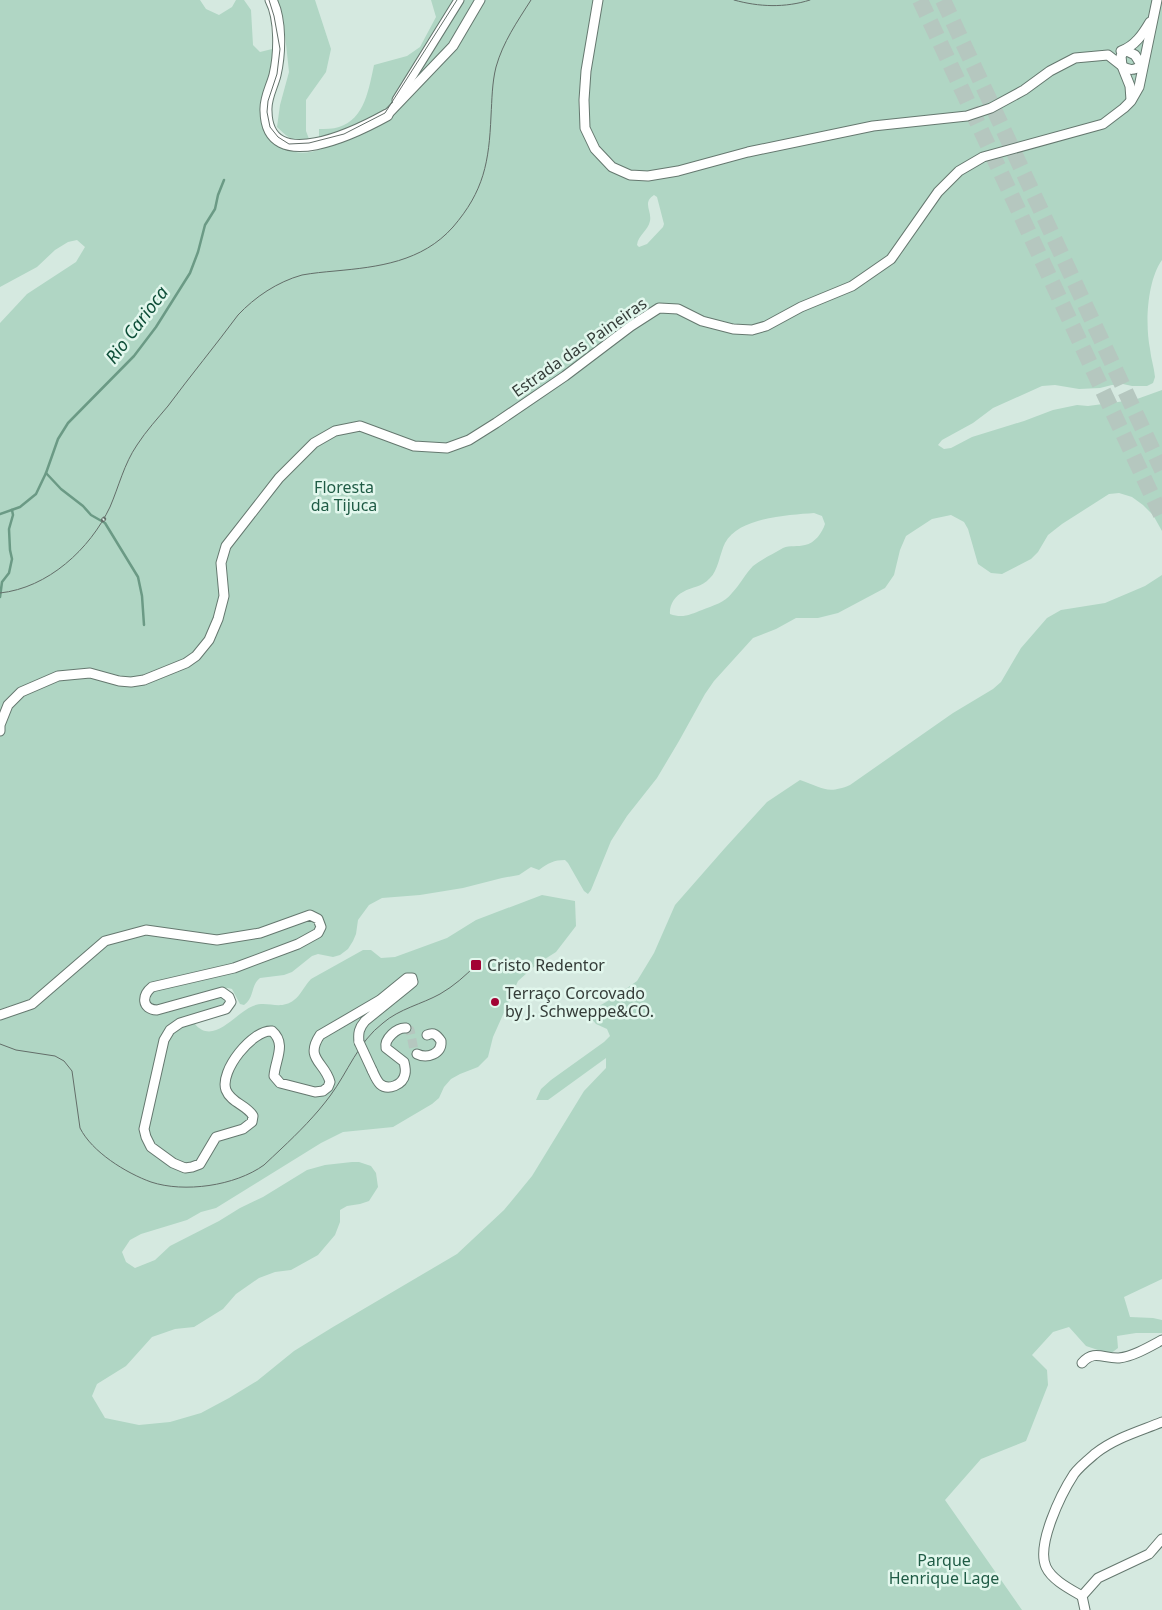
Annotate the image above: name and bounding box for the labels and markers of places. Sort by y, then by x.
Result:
place label: Cristo Redentor [487,954,605,976]
marker: Cristo Redentor [469,958,483,972]
place label: Terraço Corcovado by J. Schweppe&CO. [505,982,654,1022]
marker: Terraço Corcovado by J. Schweppe&CO. [489,996,501,1008]

